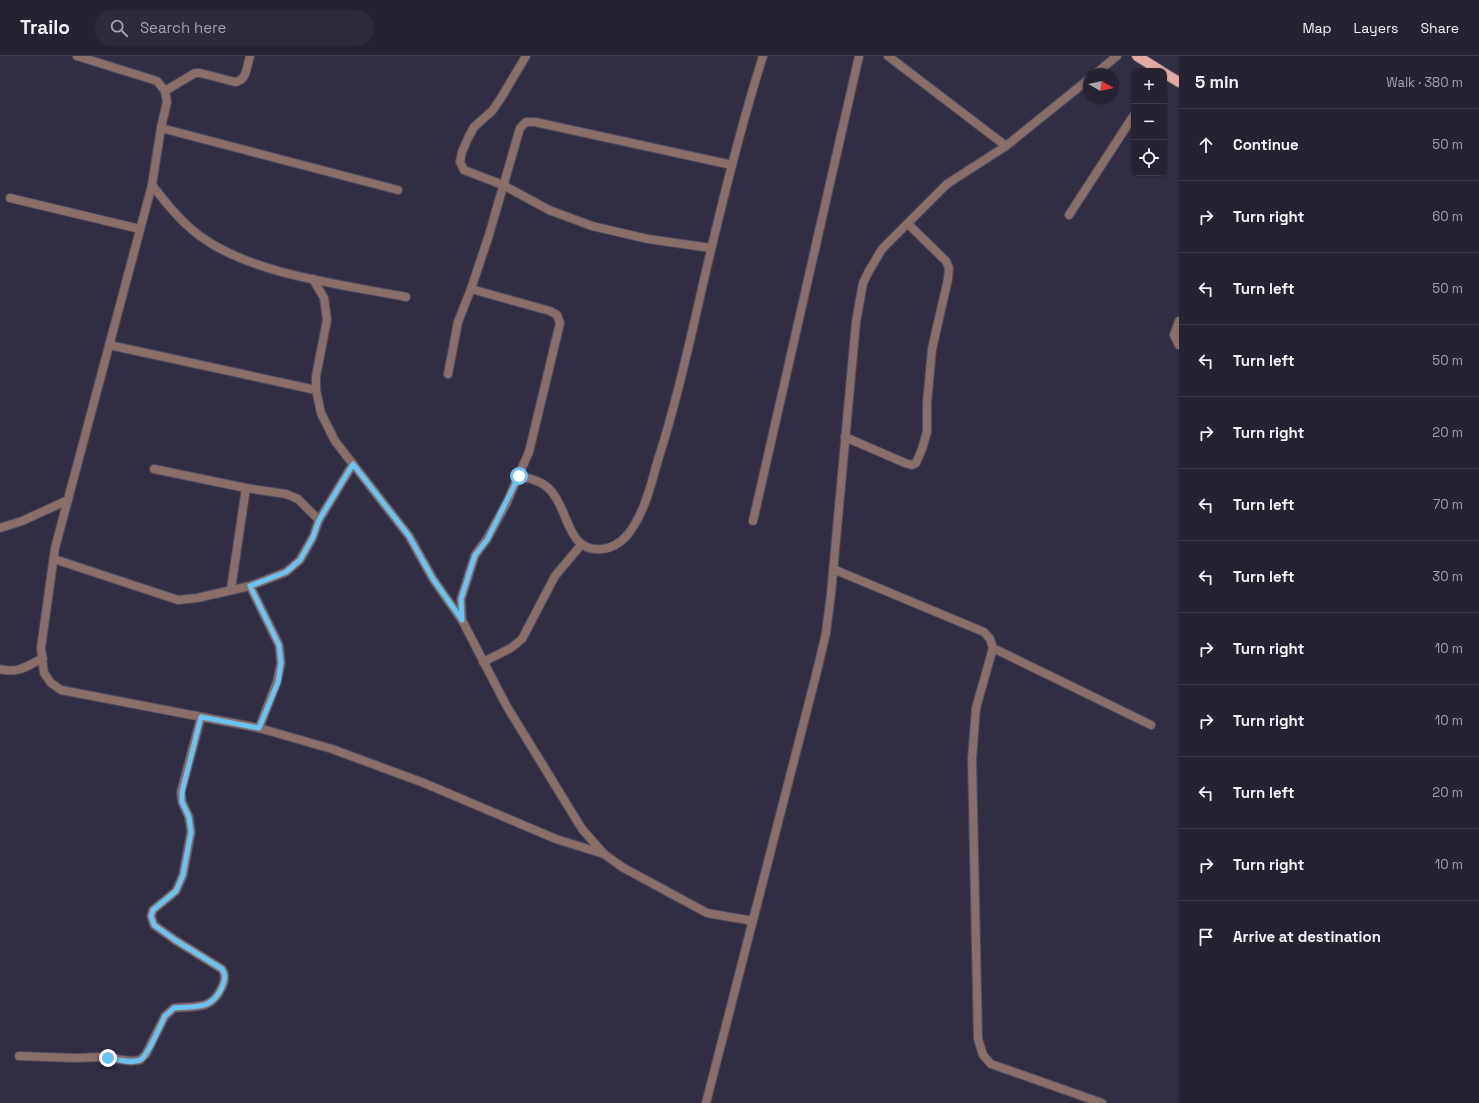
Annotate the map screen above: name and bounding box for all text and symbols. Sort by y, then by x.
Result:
search box [94,10,374,46]
text: Trailo [20,15,70,40]
icon: search [108,17,130,39]
text: Search here [140,18,226,37]
text: Map [1302,19,1332,37]
text: Layers [1354,19,1398,37]
text: Share [1420,19,1459,37]
north arrow [1083,68,1119,104]
map controls [1131,68,1167,176]
button: + [1131,68,1167,104]
text: 5 min [1195,71,1239,93]
text: Walk · 380 m [1386,74,1463,91]
button: − [1131,104,1167,140]
icon: ahead [1195,134,1217,156]
text: Continue [1233,135,1299,154]
text: 50 m [1432,136,1463,153]
button: locate [1131,140,1167,176]
icon: right [1195,206,1217,228]
text: Turn right [1233,207,1304,226]
text: 60 m [1432,208,1463,225]
icon: left [1195,278,1217,300]
text: Turn left [1233,279,1295,298]
text: 50 m [1432,280,1463,297]
icon: left [1195,350,1217,372]
text: Turn left [1233,351,1295,370]
text: 50 m [1432,352,1463,369]
icon: right [1195,422,1217,444]
text: Turn right [1233,423,1304,442]
text: 20 m [1432,424,1463,441]
route start [510,467,528,485]
icon: left [1195,494,1217,516]
text: Turn left [1233,495,1295,514]
text: 70 m [1433,496,1463,513]
icon: left [1195,566,1217,588]
text: Turn left [1233,567,1295,586]
text: 30 m [1432,568,1463,585]
icon: right [1195,638,1217,660]
text: Turn right [1233,639,1304,658]
text: 10 m [1435,640,1463,657]
icon: right [1195,710,1217,732]
text: Turn right [1233,711,1304,730]
text: 10 m [1435,712,1463,729]
icon: left [1195,782,1217,804]
text: Turn left [1233,783,1295,802]
text: 20 m [1432,784,1463,801]
icon: right [1195,854,1217,876]
text: Turn right [1233,855,1304,874]
text: 10 m [1435,856,1463,873]
icon: arrive [1195,926,1217,948]
text: Arrive at destination [1233,927,1381,946]
route end [99,1049,117,1067]

